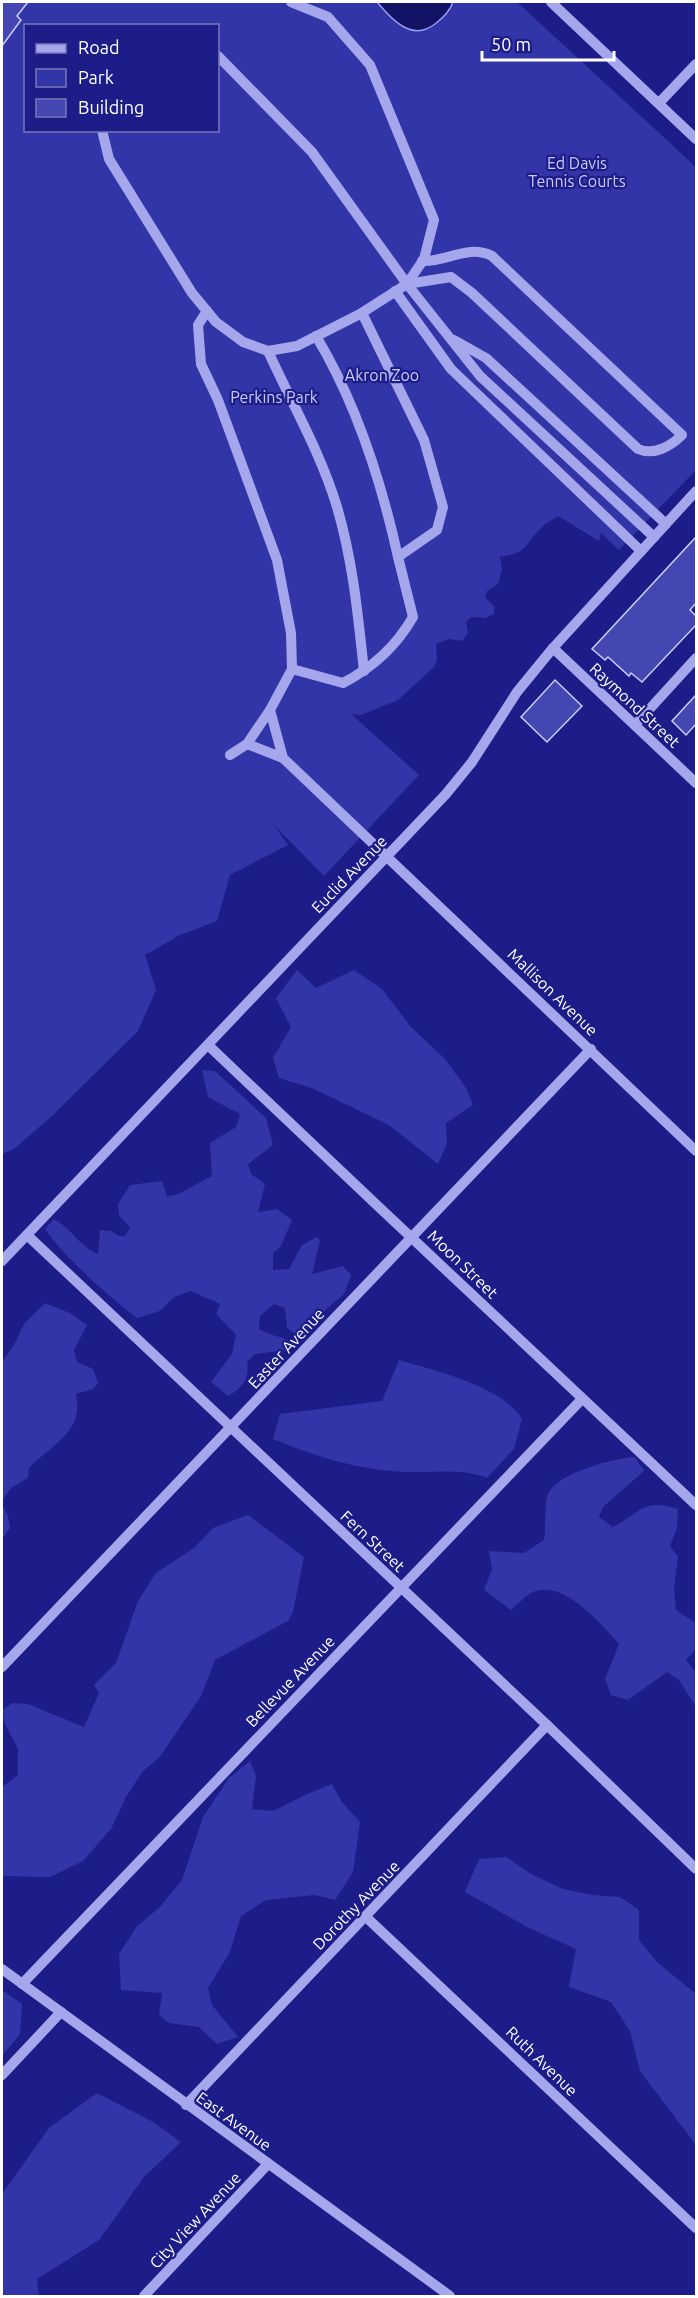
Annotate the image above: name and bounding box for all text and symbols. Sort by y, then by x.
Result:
legend [24,24,219,132]
scale bar [482,24,614,62]
text: 50 m [491,34,531,54]
text: Road [78,37,120,57]
text: Park [78,67,114,87]
text: Building [78,97,144,117]
park label: Ed Davis Tennis Courts [528,154,626,190]
park label: Akron Zoo [345,366,419,384]
park label: Perkins Park [230,388,318,406]
street label: Raymond Street [586,659,684,752]
street label: Euclid Avenue [308,832,390,916]
street label: Mallison Avenue [505,945,601,1039]
street label: Moon Street [424,1226,502,1302]
street label: Easter Avenue [244,1304,328,1392]
street label: Fern Street [337,1507,409,1576]
street label: Bellevue Avenue [242,1632,338,1730]
street label: Dorothy Avenue [309,1857,403,1953]
street label: Ruth Avenue [503,2023,581,2099]
street label: East Avenue [193,2088,275,2154]
street label: City View Avenue [146,2168,244,2272]

